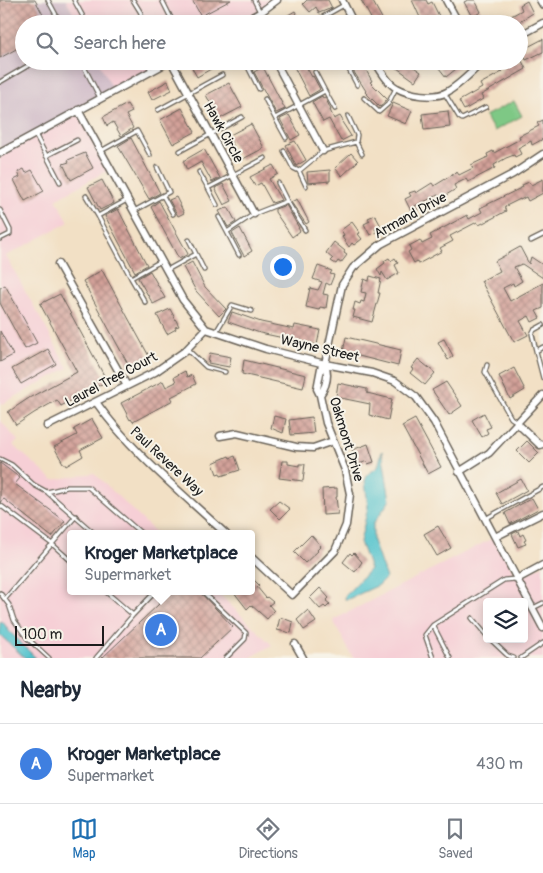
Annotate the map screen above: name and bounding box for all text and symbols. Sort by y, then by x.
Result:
search box [15,15,528,70]
icon: search [33,29,61,57]
text: Search here [73,31,166,55]
street label: Hawk Circle [200,99,247,166]
street label: Armand Drive [371,188,450,242]
your location [270,254,296,280]
street label: Wayne Street [279,331,361,366]
street label: Laurel Tree Court [62,348,161,411]
street label: Oakmont Drive [326,395,367,484]
street label: Paul Revere Way [126,423,207,500]
popup [67,530,255,595]
text: Kroger Marketplace [84,541,238,565]
text: Supermarket [84,565,171,585]
map controls [483,598,528,643]
button: layers [483,598,528,643]
pin: A [145,611,177,649]
scale bar [15,623,104,646]
text: 100 m [22,626,62,643]
text: Nearby [20,677,81,704]
text: Kroger Marketplace [67,742,220,766]
text: A [31,754,41,774]
text: 430 m [476,754,523,774]
text: Supermarket [67,766,154,786]
tab: Map [70,815,98,862]
tab: Directions [238,815,298,862]
tab: Saved [438,815,473,862]

